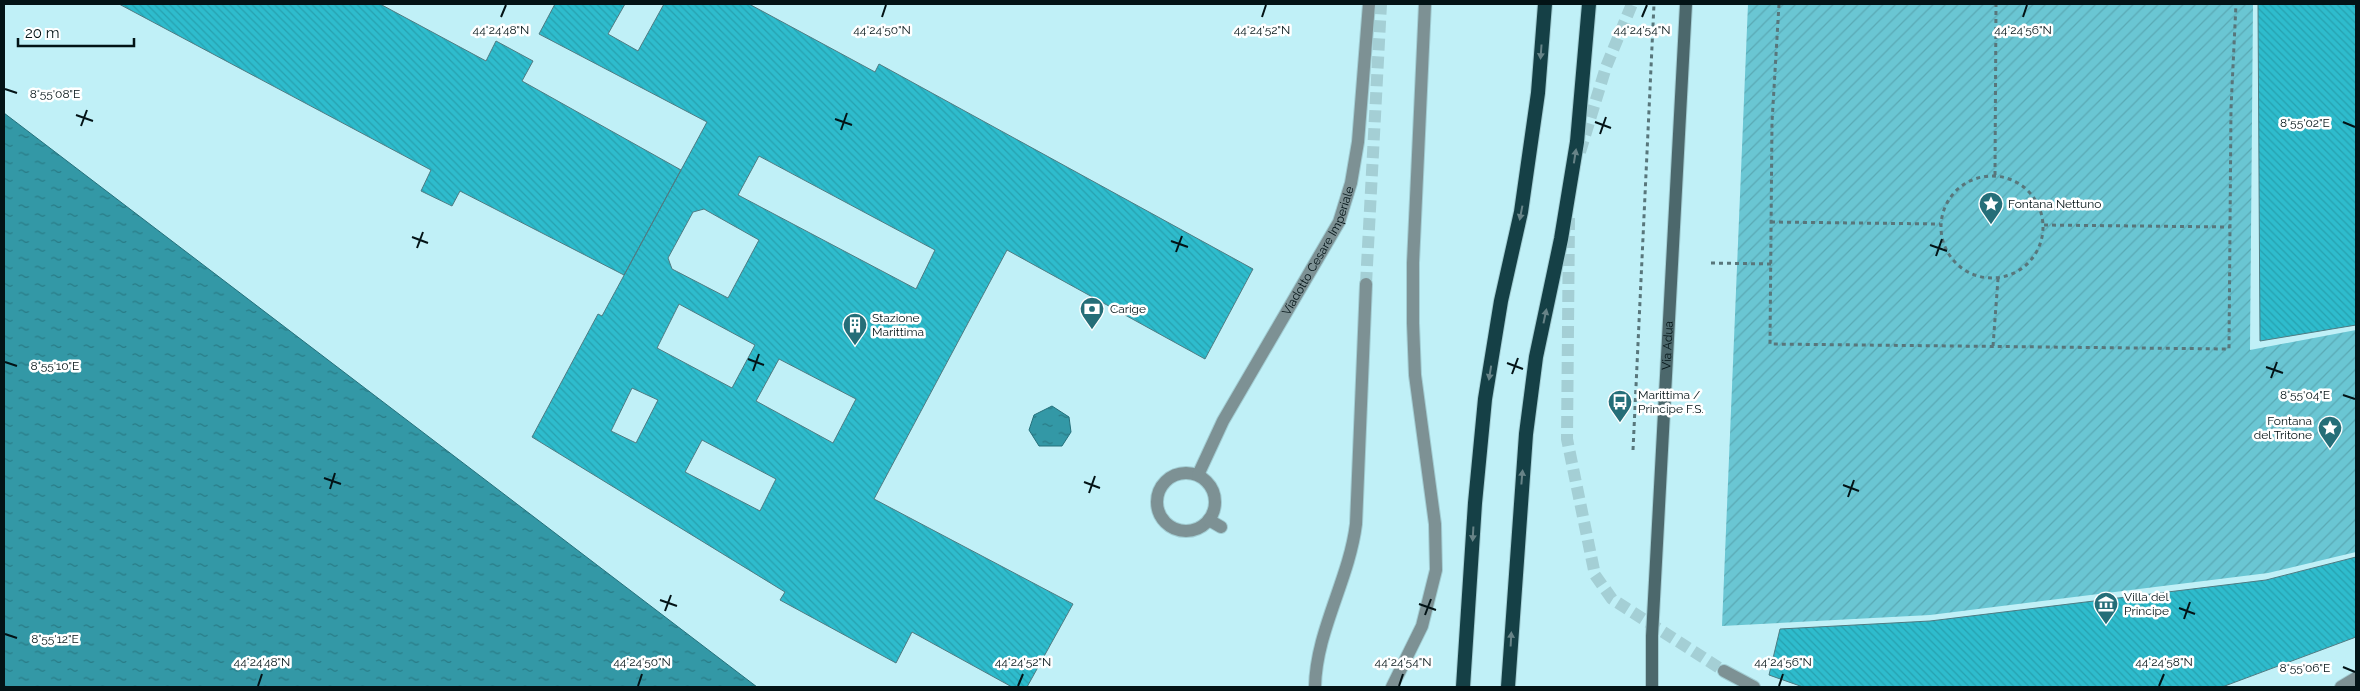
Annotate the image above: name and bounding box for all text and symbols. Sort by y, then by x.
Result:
scale bar [18,15,134,47]
text: 44°24'48"N [473,23,529,37]
text: 44°24'50"N [853,23,911,37]
text: 44°24'52"N [1234,23,1290,37]
text: 44°24'54"N [1614,23,1670,37]
text: 44°24'56"N [1994,23,2052,37]
text: 20 m [25,24,60,42]
one-way arrow [1537,45,1545,61]
text: 8°55'08"E [30,87,80,101]
text: 8°55'02"E [2280,116,2330,130]
one-way arrow [1571,148,1579,164]
street label: Viadotto Cesare Imperiale [1279,184,1357,318]
place icon: Fontana Nettuno [1978,191,2004,225]
place label: Fontana Nettuno [2008,197,2101,211]
one-way arrow [1516,206,1524,222]
bank icon: Carige [1079,296,1105,330]
place label: Carige [1110,302,1146,316]
one-way arrow [1541,308,1549,323]
place label: Stazione Marittima [872,311,924,339]
building icon: Stazione Marittima [842,312,868,346]
street label: Via Adua [1659,321,1676,370]
text: 8°55'10"E [31,359,79,373]
one-way arrow [1485,365,1493,381]
place label: Marittima / Principe F.S. [1638,388,1704,416]
text: 8°55'04"E [2280,388,2330,402]
bus stop icon: Marittima / Principe F.S. [1607,389,1633,423]
place label: Fontana del Tritone [2254,414,2312,442]
place icon: Fontana del Tritone [2317,415,2343,449]
one-way arrow [1519,468,1527,484]
one-way arrow [1468,527,1476,543]
place label: Villa del Principe [2124,590,2169,618]
museum icon: Villa del Principe [2093,591,2119,625]
one-way arrow [1507,630,1515,646]
text: 8°55'12"E [31,632,79,646]
text: 44°24'48"N [234,655,290,669]
text: 44°24'50"N [613,655,671,669]
text: 44°24'52"N [995,655,1051,669]
text: 44°24'54"N [1375,655,1431,669]
text: 44°24'56"N [1754,655,1812,669]
text: 44°24'58"N [2135,655,2193,669]
text: 8°55'06"E [2280,661,2330,675]

